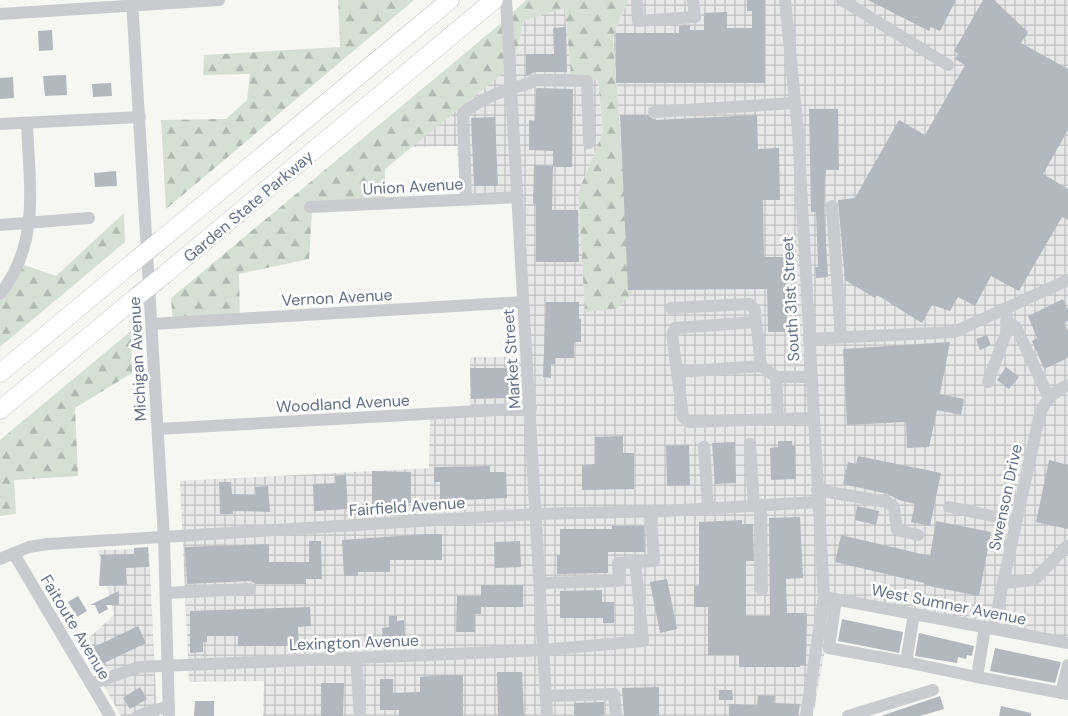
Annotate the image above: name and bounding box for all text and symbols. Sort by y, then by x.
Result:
street label: Garden State Parkway [179,146,318,267]
street label: Union Avenue [362,173,464,200]
street label: South 31st Street [777,236,804,362]
street label: Vernon Avenue [281,284,393,311]
street label: Michigan Avenue [124,296,151,422]
street label: Market Street [498,308,525,410]
street label: Woodland Avenue [276,390,410,417]
street label: Swenson Drive [984,442,1027,552]
street label: Fairfield Avenue [348,492,466,521]
street label: Faitoute Avenue [36,571,115,684]
street label: West Sumner Avenue [870,579,1028,630]
street label: Lexington Avenue [289,630,419,655]

